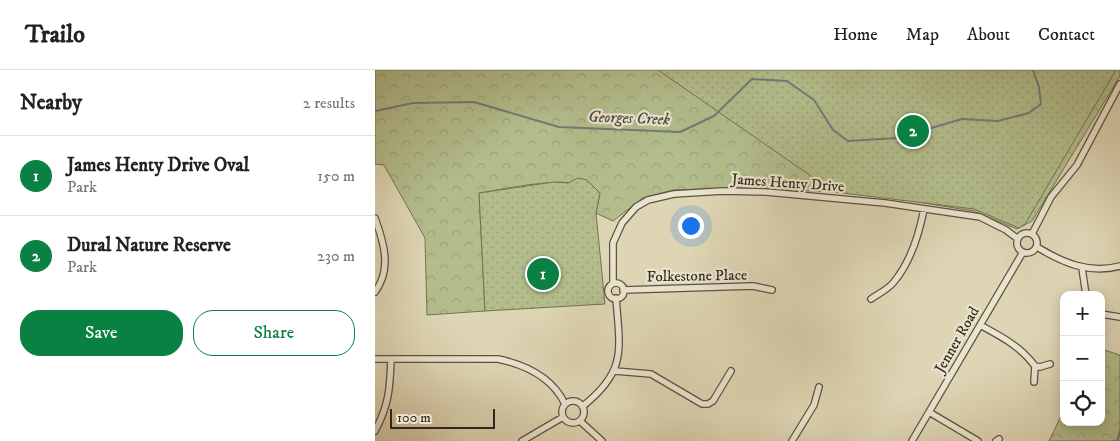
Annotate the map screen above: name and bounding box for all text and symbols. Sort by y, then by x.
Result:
text: Trailo [25,20,85,50]
text: Home [833,24,878,46]
text: Map [906,24,939,46]
text: About [967,24,1010,46]
text: Contact [1038,24,1095,46]
text: Nearby [20,90,82,116]
text: 2 results [303,93,355,113]
water label: Georges Creek [588,107,670,129]
pin: 2 [897,112,929,150]
text: James Henty Drive Oval [67,154,249,177]
text: 1 [33,166,39,186]
text: 150 m [317,166,355,186]
street label: James Henty Drive [729,169,845,196]
text: Park [67,177,97,197]
your location [678,213,704,239]
text: Dural Nature Reserve [67,234,231,257]
text: 2 [32,246,40,266]
text: 230 m [317,246,355,266]
pin: 1 [527,255,559,293]
text: Park [67,257,97,277]
street label: Folkestone Place [647,266,747,286]
map controls [1060,291,1105,426]
button: + [1060,291,1105,336]
street label: Jenner Road [929,303,984,378]
button: Save [20,310,183,356]
button: Share [193,310,355,356]
button: − [1060,336,1105,381]
button: locate [1060,381,1105,426]
scale bar [390,406,495,429]
text: 100 m [397,409,431,427]

